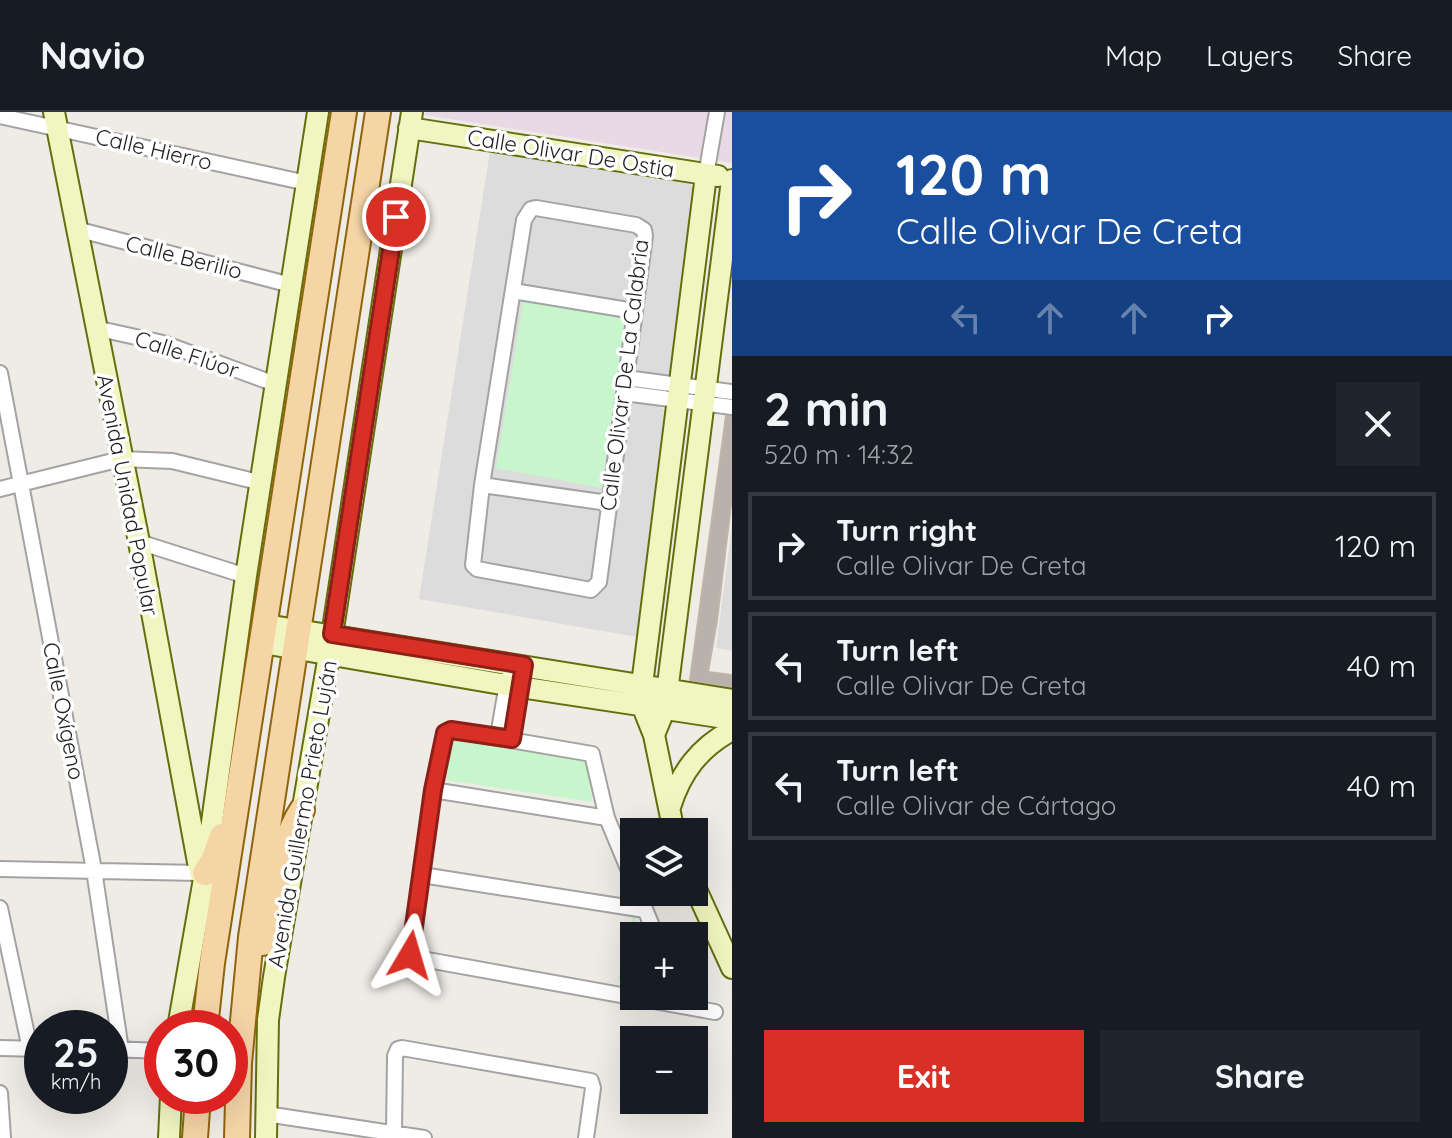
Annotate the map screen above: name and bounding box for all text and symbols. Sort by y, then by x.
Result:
text: Navio [40,31,145,79]
text: Map [1105,38,1162,73]
text: Layers [1206,38,1293,73]
text: Share [1337,38,1412,73]
street label: Calle Hierro [93,122,215,176]
street label: Calle Olivar De Ostia [466,123,676,183]
text: 120 m [896,139,1051,209]
icon: right [764,144,868,248]
pin [362,183,430,251]
icon: arrive [374,195,418,239]
text: Calle Olivar De Creta [896,208,1243,253]
street label: Calle Berilio [123,229,245,285]
street label: Calle Olivar De La Calabria [593,238,655,512]
icon: left [944,296,988,340]
icon: ahead [1028,296,1072,340]
icon: ahead [1112,296,1156,340]
icon: right [1196,296,1240,340]
street label: Calle Flúor [131,324,243,384]
street label: Avenida Unidad Popular [91,372,165,619]
text: 2 min [764,378,889,438]
button: close [1336,382,1420,466]
text: 520 m · 14:32 [764,438,914,471]
text: Turn right [836,511,977,549]
icon: right [768,524,812,568]
text: 120 m [1335,527,1416,565]
text: Calle Olivar De Creta [836,549,1087,582]
text: Turn left [836,631,959,669]
street label: Calle Oxígeno [37,640,91,782]
icon: left [768,644,812,688]
text: 40 m [1347,647,1416,685]
street label: Avenida Guillermo Prieto Luján [261,658,343,970]
text: Calle Olivar De Creta [836,669,1087,702]
text: Turn left [836,751,959,789]
icon: left [768,764,812,808]
text: 40 m [1347,767,1416,805]
text: Calle Olivar de Cártago [836,789,1117,822]
map controls [620,818,708,1114]
button: layers [620,818,708,906]
position arrow [368,913,452,997]
button: + [620,922,708,1010]
speed limit sign: 30 [144,1010,248,1114]
button: − [620,1026,708,1114]
text: 25 [53,1027,99,1077]
button: Exit [764,1030,1084,1122]
button: Share [1100,1030,1420,1122]
text: km/h [51,1069,101,1094]

